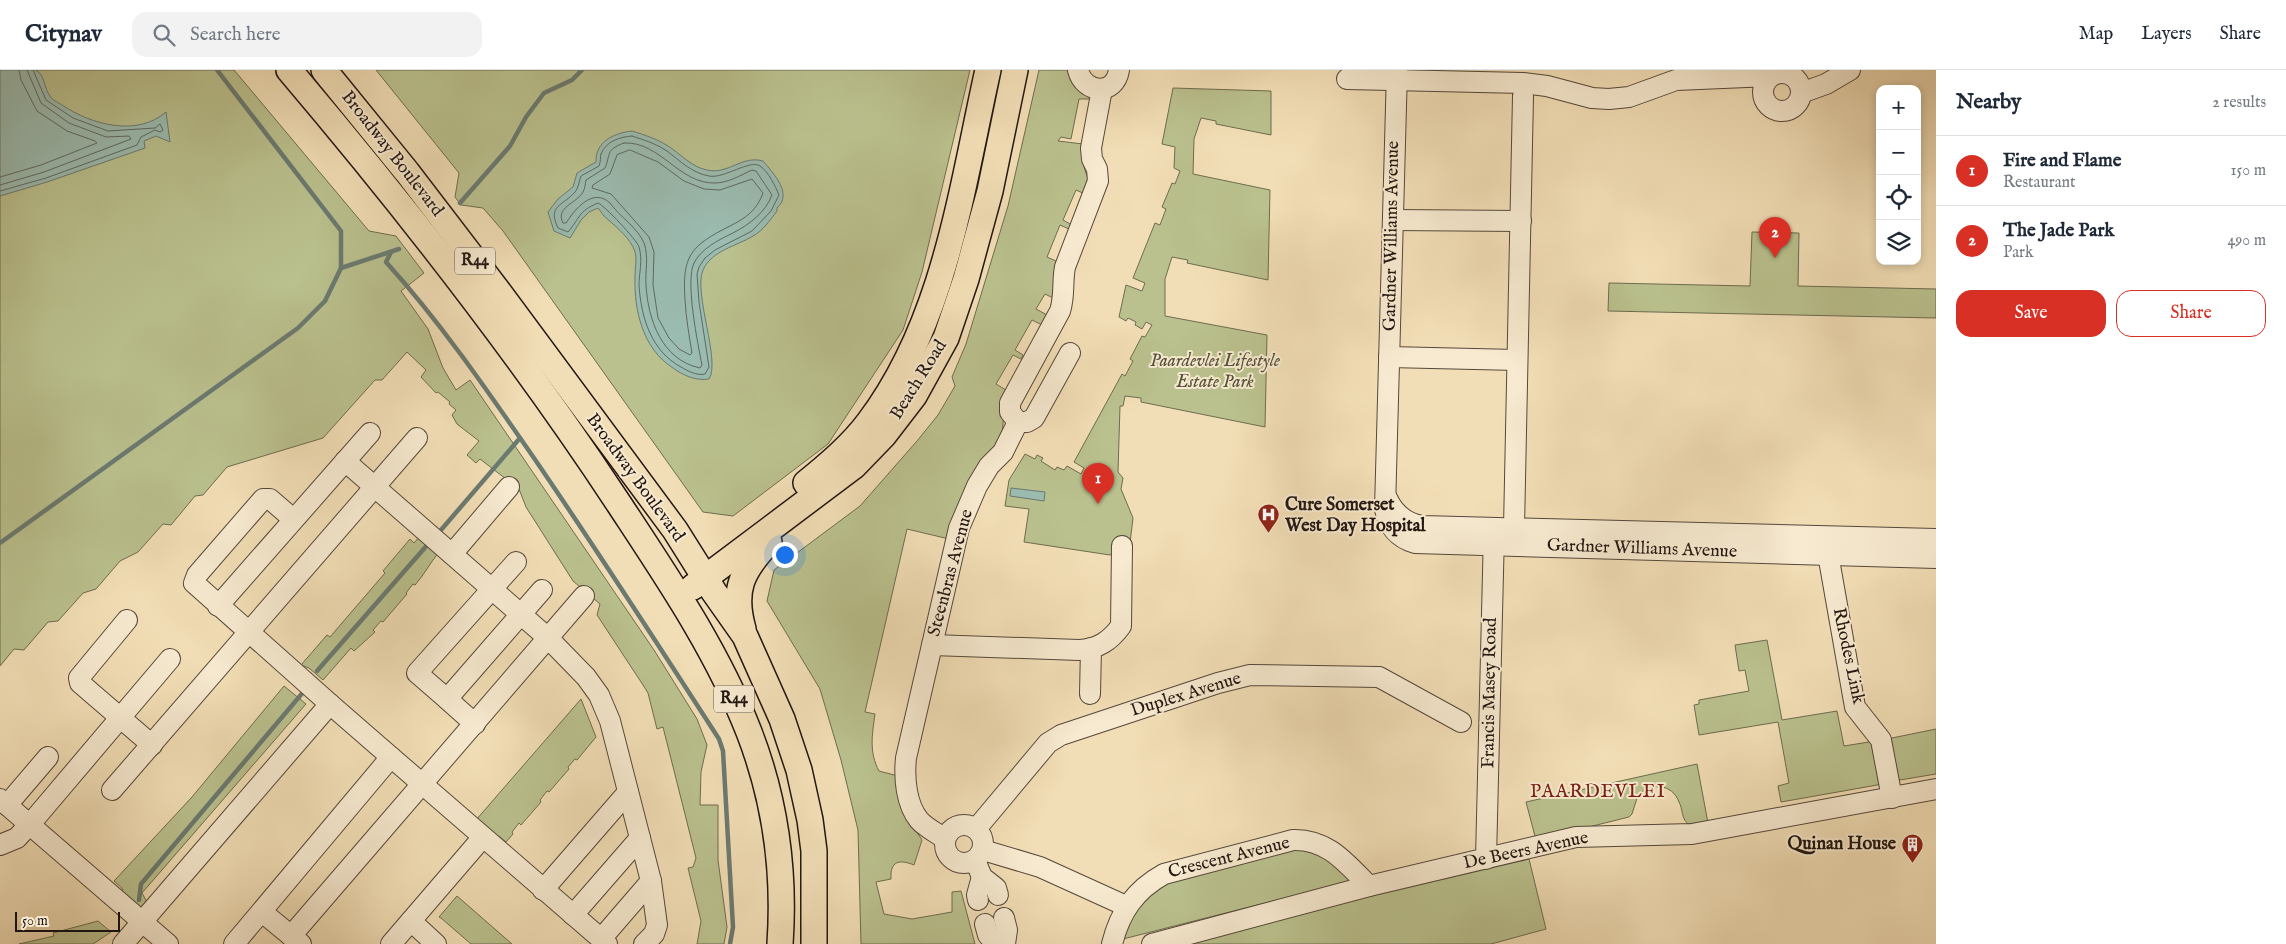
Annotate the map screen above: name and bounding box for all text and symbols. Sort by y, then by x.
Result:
search box [132,12,482,57]
text: Citynav [25,19,102,50]
icon: search [150,21,178,49]
text: Search here [190,23,281,47]
text: Map [2079,23,2113,46]
text: Layers [2141,23,2192,46]
text: Share [2220,23,2261,46]
map controls [1876,85,1921,265]
button: + [1876,85,1921,130]
street label: Broadway Boulevard [336,86,449,222]
text: Nearby [1956,89,2021,116]
text: 2 results [2212,93,2266,113]
button: − [1876,130,1921,175]
street label: Gardner Williams Avenue [1379,141,1405,331]
text: Fire and Flame [2003,149,2121,173]
text: 1 [1969,161,1975,181]
text: 150 m [2231,161,2266,181]
text: Restaurant [2003,173,2076,193]
button: locate [1876,175,1921,220]
pin: 2 [1759,217,1791,258]
text: The Jade Park [2003,219,2114,243]
button: layers [1876,220,1921,265]
text: 2 [1968,231,1976,251]
text: 490 m [2227,231,2266,251]
text: Park [2003,243,2033,263]
road number: R44 [455,248,495,275]
button: Save [1956,290,2106,337]
button: Share [2116,290,2266,337]
street label: Beach Road [885,335,953,424]
park label: Paardevlei Lifestyle Estate Park [1150,350,1280,394]
street label: Broadway Boulevard [581,409,690,547]
pin: 1 [1082,463,1114,504]
place label: Cure Somerset West Day Hospital [1284,494,1426,538]
hospital icon: Cure Somerset West Day Hospital [1257,503,1281,534]
street label: Steenbras Avenue [923,507,979,639]
street label: Gardner Williams Avenue [1547,534,1737,564]
your location [772,542,798,568]
street label: Rhodes Link [1827,606,1869,707]
street label: Francis Masey Road [1477,617,1503,769]
street label: Duplex Avenue [1128,667,1244,723]
road number: R44 [714,686,754,712]
district label: PAARDEVLEI [1530,780,1666,804]
street label: De Beers Avenue [1462,827,1590,875]
street label: Crescent Avenue [1166,832,1292,884]
building icon: Quinan House [1900,832,1924,863]
place label: Quinan House [1787,833,1897,856]
scale bar [15,909,120,932]
text: 50 m [22,912,48,930]

